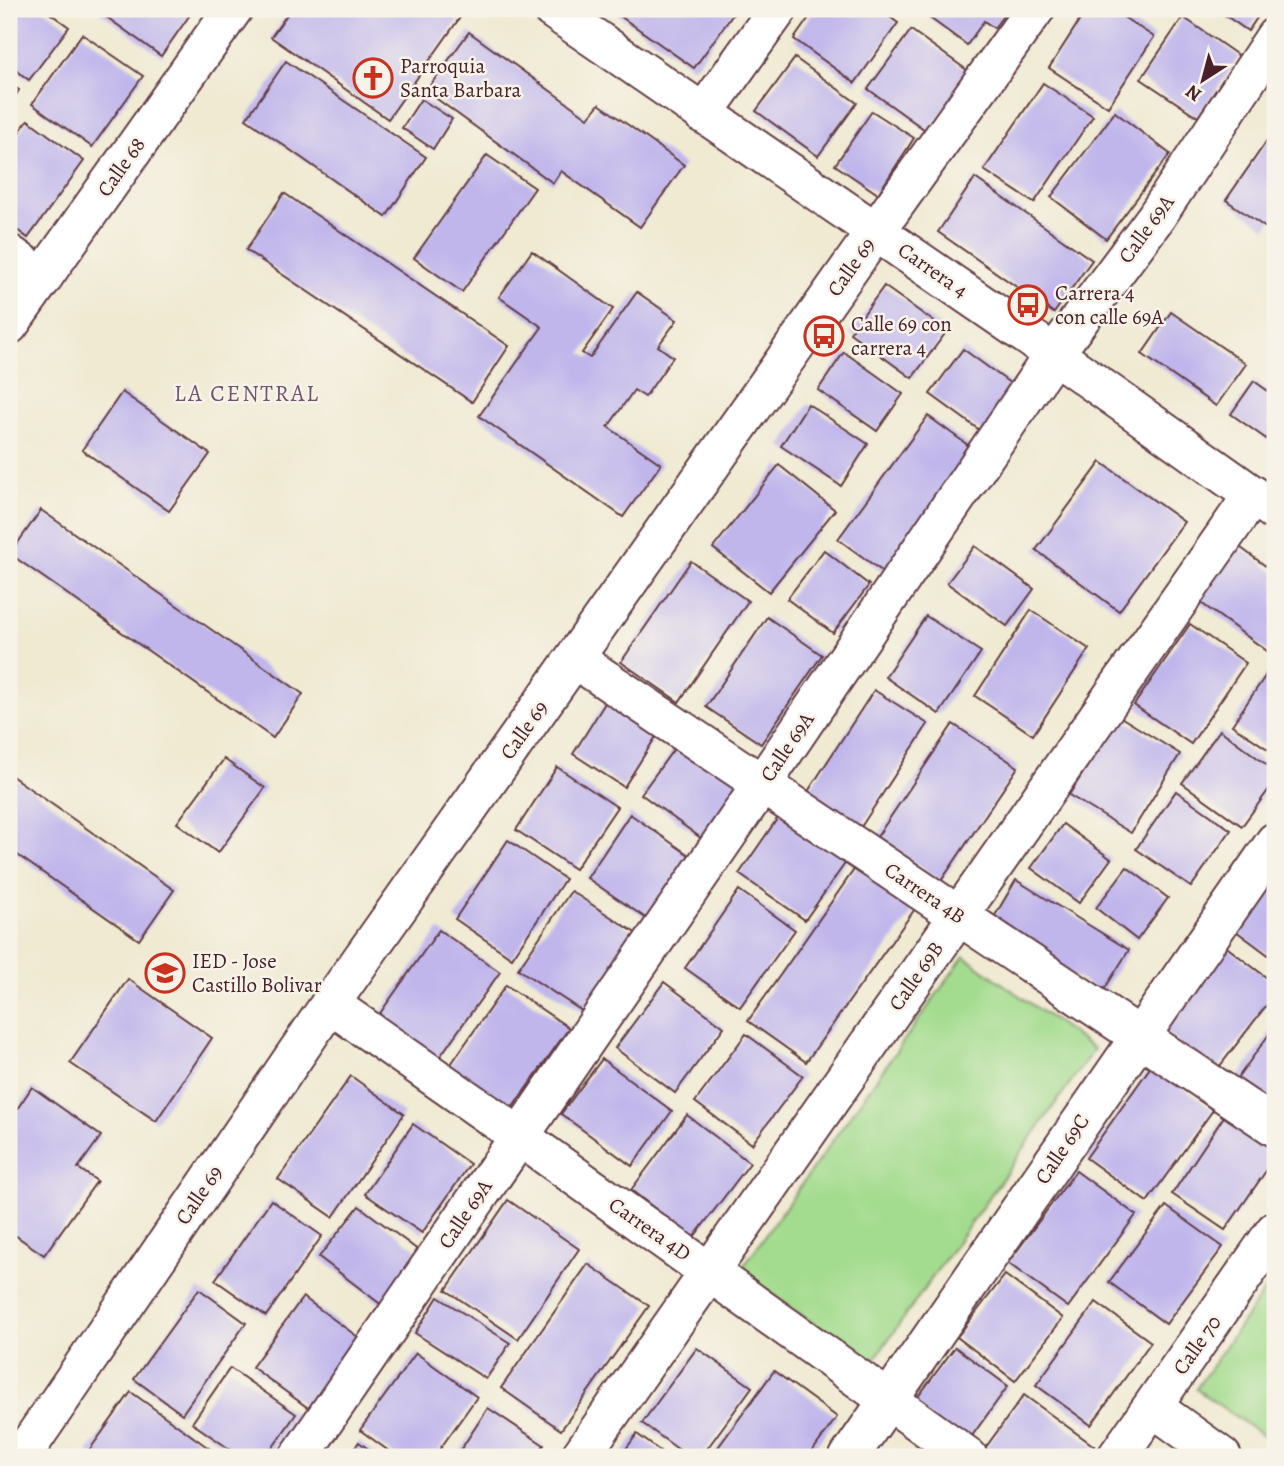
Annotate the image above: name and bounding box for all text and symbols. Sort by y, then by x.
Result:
north arrow [1168,46,1238,116]
place label: Parroquia Santa Barbara [400,52,522,104]
church icon: Parroquia Santa Barbara [352,57,394,99]
text: N [1180,78,1207,108]
street label: Calle 68 [90,132,152,202]
street label: Calle 69A [1112,189,1181,269]
street label: Calle 69 [821,232,881,302]
street label: Carrera 4 [892,236,974,304]
place label: Carrera 4 con calle 69A [1055,279,1164,331]
bus stop icon: Carrera 4 con calle 69A [1007,284,1049,326]
place label: Calle 69 con carrera 4 [851,310,952,362]
bus stop icon: Calle 69 con carrera 4 [803,315,845,357]
district label: LA CENTRAL [174,378,320,409]
street label: Calle 69 [494,695,554,765]
street label: Calle 69A [754,706,821,787]
street label: Carrera 4B [879,856,971,930]
street label: Calle 69B [882,936,950,1016]
place label: IED - Jose Castillo Bolivar [192,947,322,999]
school or university icon: IED - Jose Castillo Bolivar [144,952,186,994]
street label: Calle 69C [1028,1108,1096,1190]
street label: Calle 69 [169,1160,229,1230]
street label: Calle 69A [432,1173,499,1254]
street label: Carrera 4D [603,1190,697,1268]
street label: Calle 70 [1166,1310,1228,1380]

